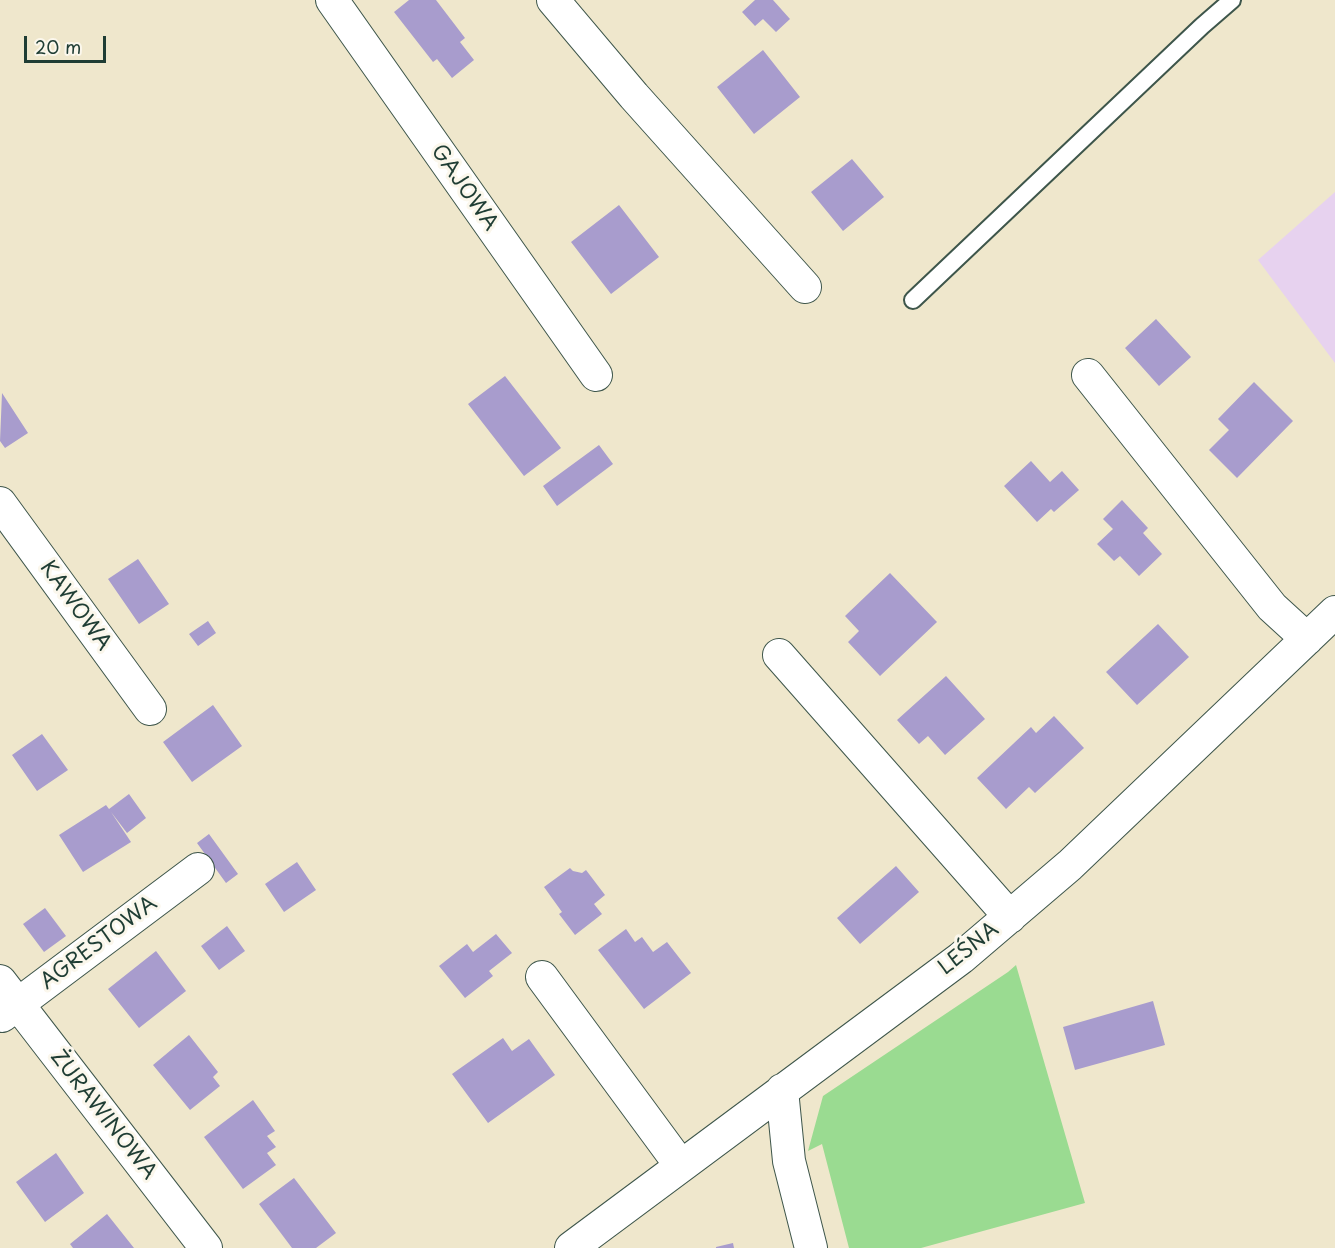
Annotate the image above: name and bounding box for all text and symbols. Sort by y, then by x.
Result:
scale bar [27,24,110,62]
text: 20 m [35,33,81,60]
street label: GAJOWA [425,140,503,236]
street label: KAWOWA [34,556,116,656]
street label: AGRESTOWA [36,891,162,995]
street label: LEŚNA [934,917,1004,981]
street label: ŻURAWINOWA [45,1045,161,1185]

